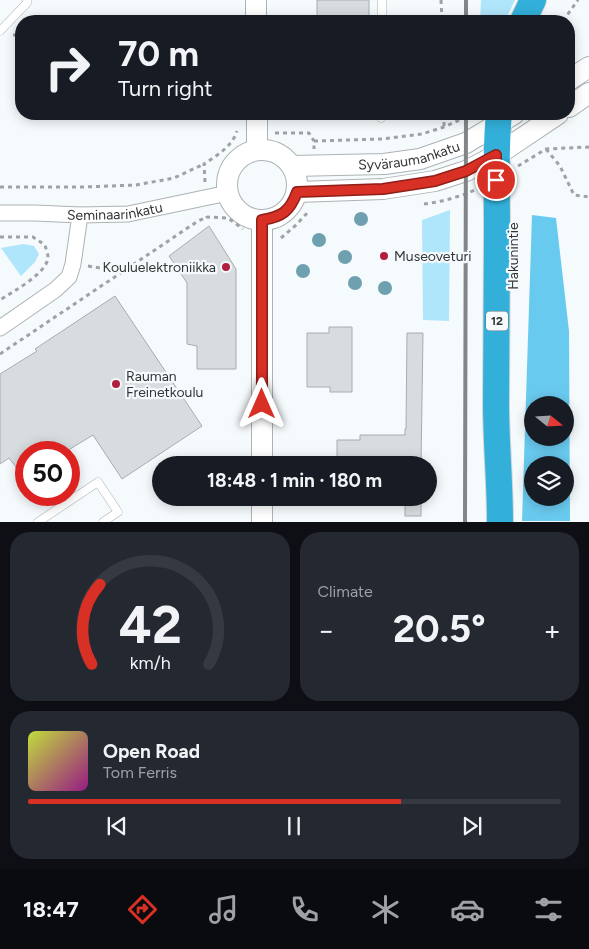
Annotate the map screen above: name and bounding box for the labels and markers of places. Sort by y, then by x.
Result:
pin [475,159,517,201]
place label: Museoveturi [394,248,472,265]
marker: Museoveturi [378,250,390,262]
place label: Kouluelektroniikka [103,259,216,276]
marker: Kouluelektroniikka [220,261,232,273]
place label: Rauman Freinetkoulu [126,368,203,401]
marker: Rauman Freinetkoulu [110,378,122,390]

